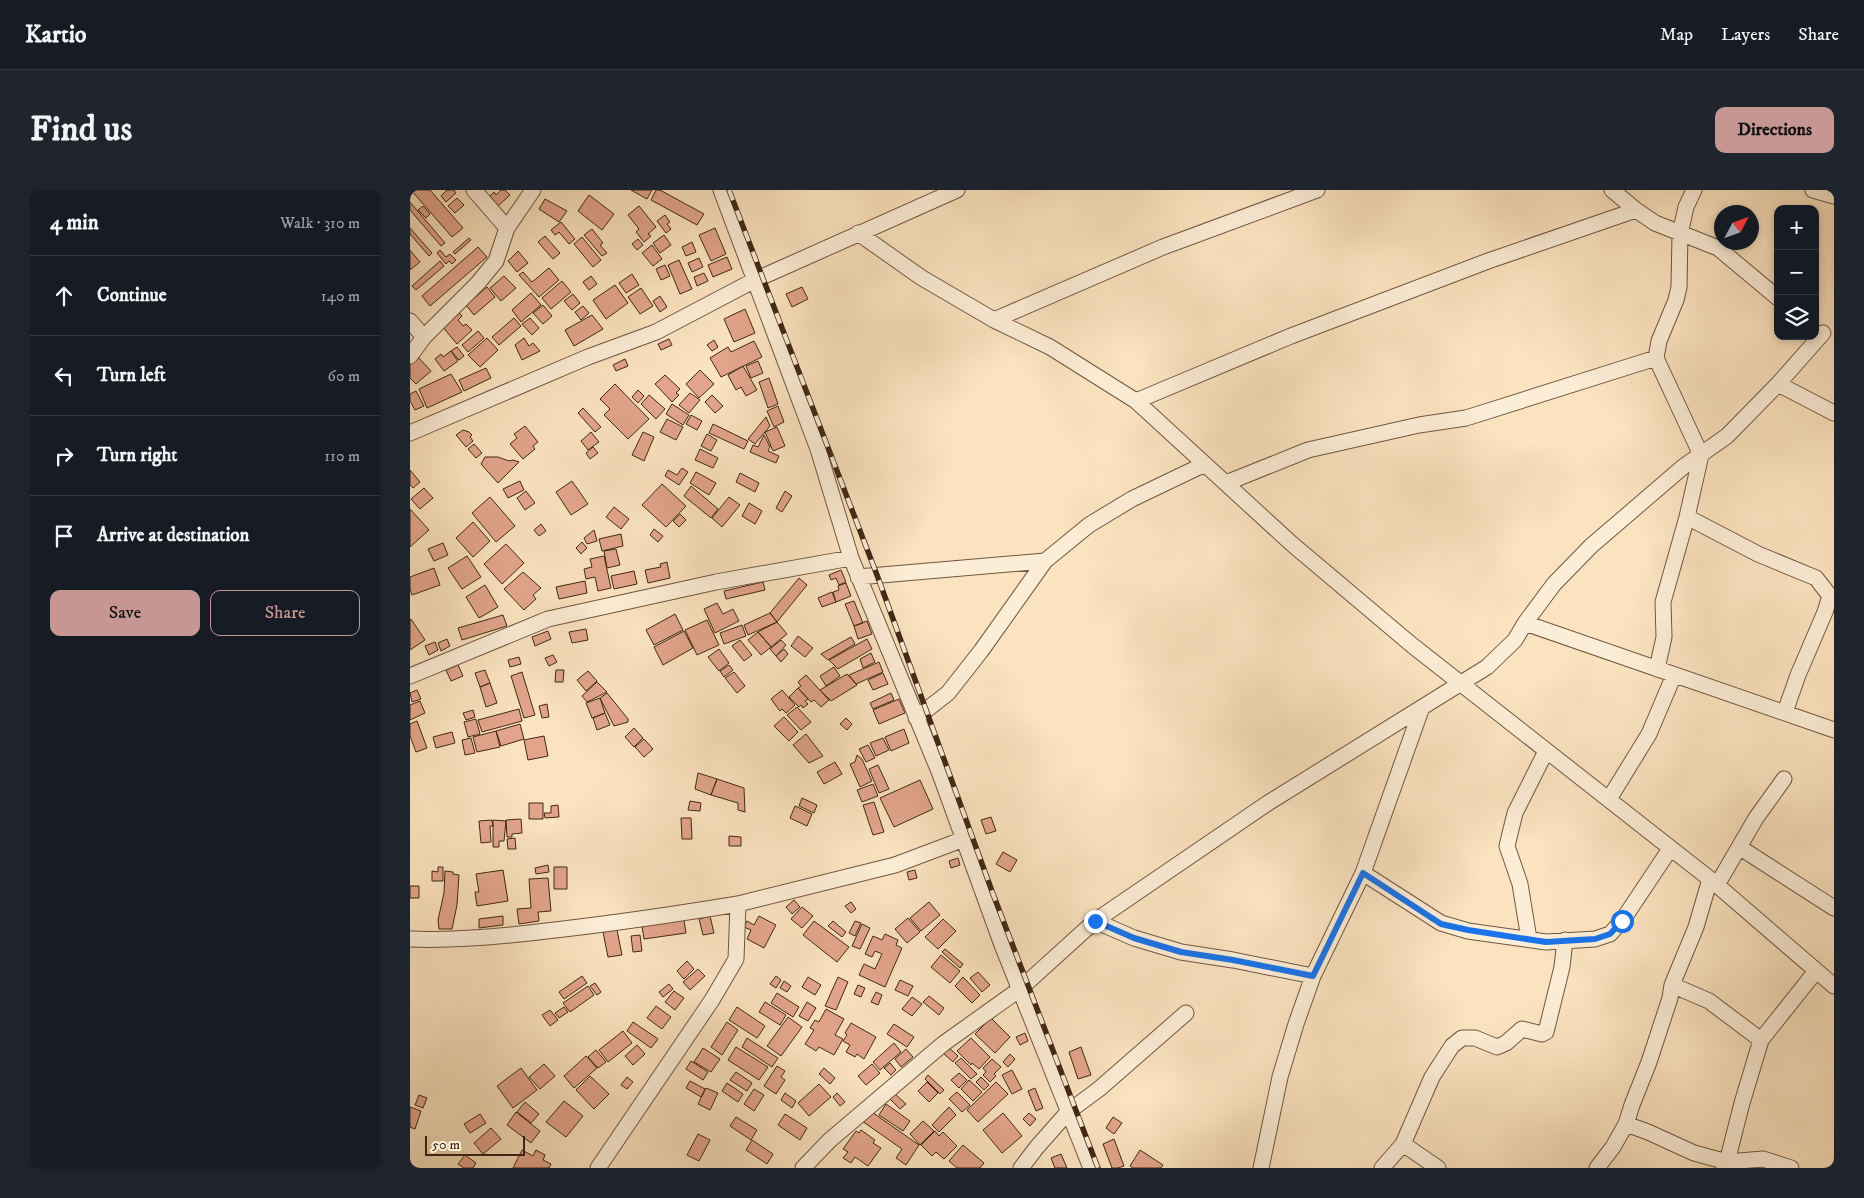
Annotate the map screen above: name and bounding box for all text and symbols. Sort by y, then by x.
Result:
text: Kartio [25,20,87,50]
text: Map [1660,24,1693,46]
text: Layers [1721,24,1770,46]
text: Share [1798,24,1839,46]
button: Directions [1715,107,1834,153]
text: Find us [30,108,132,152]
north arrow [1714,205,1759,250]
map controls [1774,205,1819,340]
button: + [1774,205,1819,250]
text: 4 min [50,210,99,236]
text: Walk · 310 m [280,213,360,233]
button: − [1774,250,1819,295]
icon: ahead [50,282,78,310]
text: Continue [97,284,167,307]
text: 140 m [321,286,360,306]
button: layers [1774,295,1819,340]
icon: left [50,362,78,390]
text: Turn left [97,364,166,387]
text: 60 m [328,366,360,386]
icon: right [50,442,78,470]
text: Turn right [97,444,177,467]
text: 110 m [324,446,360,466]
icon: arrive [50,522,78,550]
text: Arrive at destination [97,524,249,547]
button: Save [50,590,200,636]
button: Share [210,590,360,636]
route end [1084,910,1107,933]
route start [1611,910,1634,933]
scale bar [425,1133,525,1156]
text: 50 m [432,1136,460,1154]

